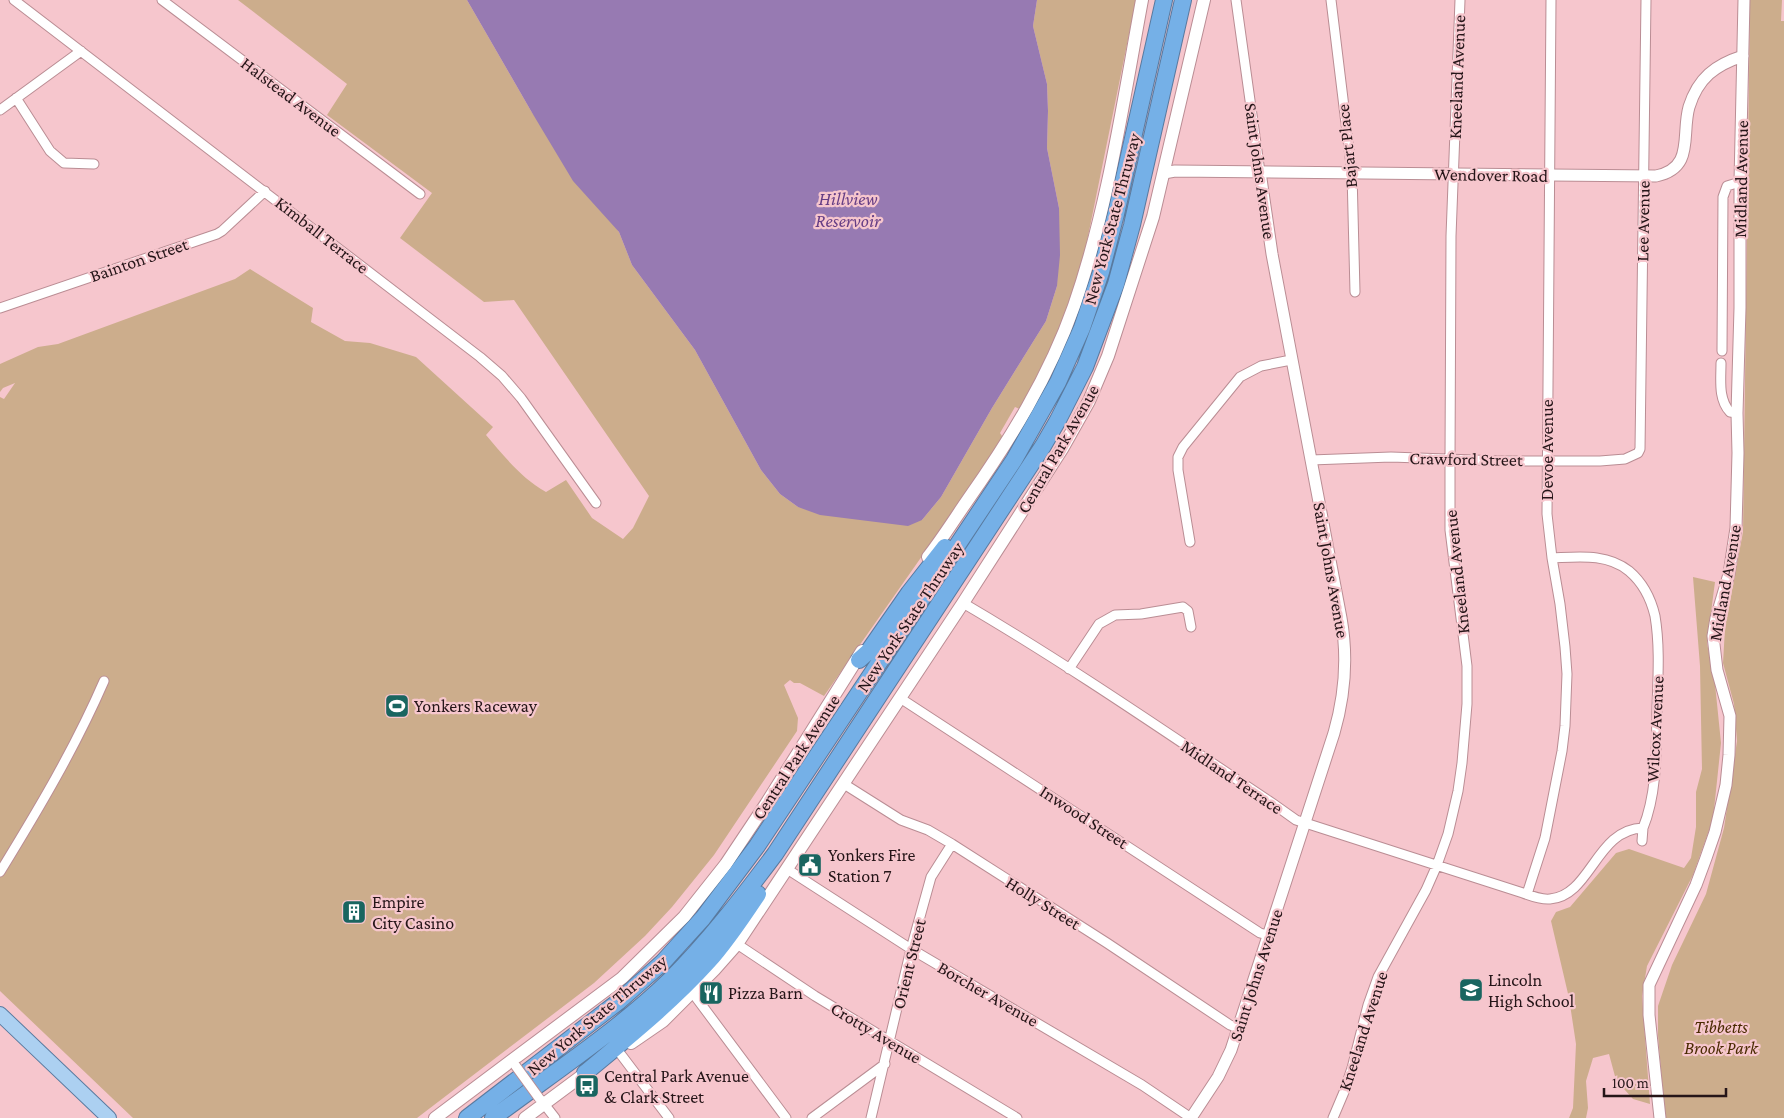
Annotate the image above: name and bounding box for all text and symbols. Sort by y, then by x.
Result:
street label: Kneeland Avenue [1445,14,1469,140]
street label: Halstead Avenue [237,53,345,141]
street label: Saint Johns Avenue [1241,102,1279,241]
street label: Bajart Place [1333,103,1362,189]
street label: Midland Avenue [1730,120,1752,238]
street label: New York State Thruway [1080,130,1145,307]
street label: Wendover Road [1434,164,1549,186]
street label: Lee Avenue [1632,180,1654,262]
water label: Hillview Reservoir [815,188,882,231]
street label: Kimball Terrace [271,192,373,278]
street label: Bainton Street [87,234,192,286]
street label: Central Park Avenue [1013,381,1103,517]
street label: Devoe Avenue [1537,399,1557,501]
street label: Crawford Street [1409,448,1524,470]
street label: Saint Johns Avenue [1309,501,1353,640]
street label: Kneeland Avenue [1441,509,1473,635]
street label: Midland Avenue [1705,523,1745,643]
street label: New York State Thruway [852,538,968,696]
street label: Wilcox Avenue [1642,675,1668,783]
street label: Central Park Avenue [748,691,844,823]
sports icon: Yonkers Raceway [384,693,410,719]
place label: Yonkers Raceway [414,696,538,716]
street label: Midland Terrace [1178,736,1286,818]
street label: Inwood Street [1036,781,1133,853]
place label: Yonkers Fire Station 7 [828,845,915,886]
public building icon: Yonkers Fire Station 7 [797,852,823,878]
street label: Holly Street [1002,872,1085,934]
place label: Empire City Casino [372,892,454,933]
building icon: Empire City Casino [341,899,367,925]
street label: Saint Johns Avenue [1225,906,1287,1043]
street label: Orient Street [888,916,930,1011]
street label: New York State Thruway [523,950,672,1079]
street label: Borcher Avenue [934,957,1042,1031]
street label: Kneeland Avenue [1334,969,1392,1093]
place label: Lincoln High School [1488,970,1575,1011]
school or university icon: Lincoln High School [1458,977,1484,1003]
restaurant icon: Pizza Barn [698,980,724,1006]
place label: Pizza Barn [728,983,803,1003]
street label: Crotty Avenue [827,998,925,1068]
park label: Tibbetts Brook Park [1684,1017,1759,1058]
place label: Central Park Avenue & Clark Street [604,1066,749,1107]
scale bar [1604,1066,1726,1098]
bus stop icon: Central Park Avenue & Clark Street [574,1073,600,1099]
text: 100 m [1612,1075,1649,1091]

